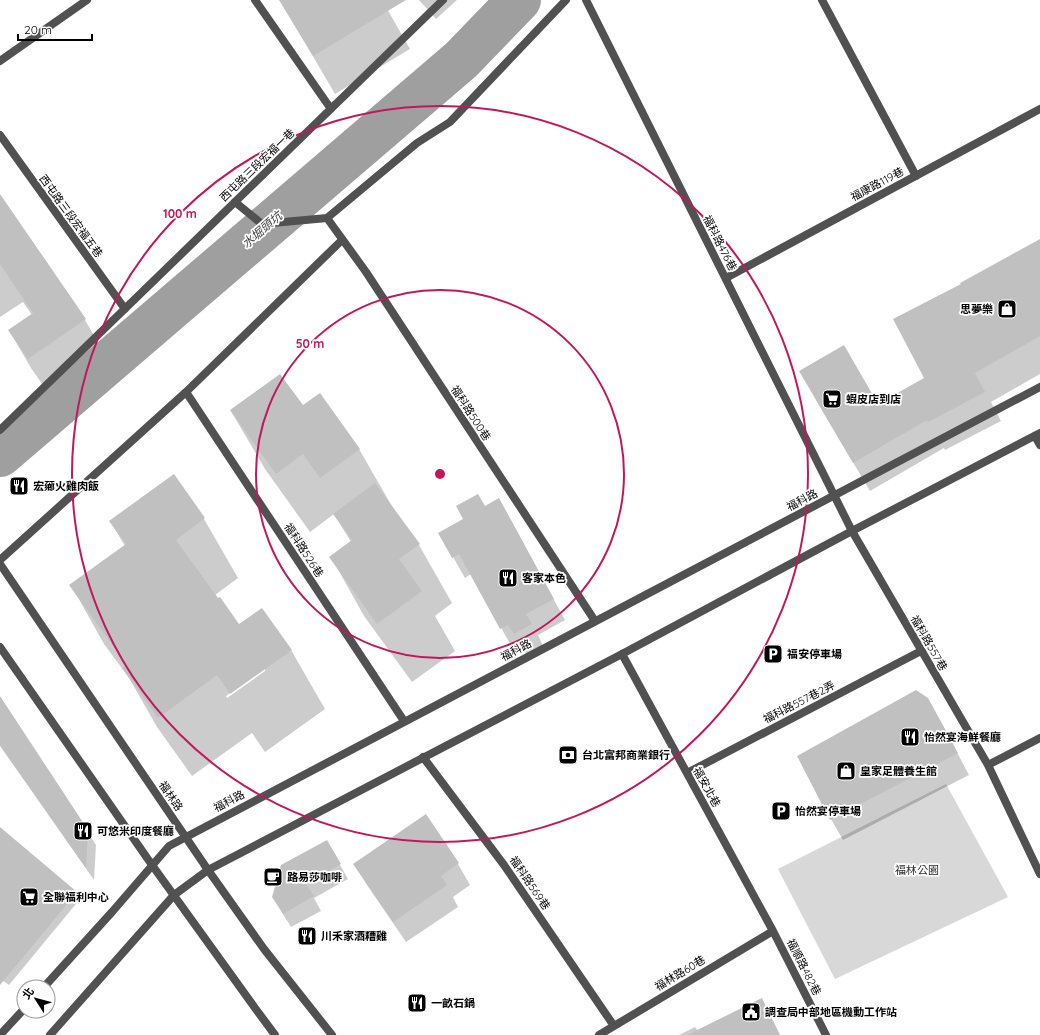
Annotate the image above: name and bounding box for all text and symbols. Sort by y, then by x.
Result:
scale bar [18,16,92,42]
text: 20 m [24,22,52,37]
street label: 西屯路三段宏福一巷 [217,126,297,204]
street label: 福康路119巷 [848,164,906,204]
street label: 西屯路三段宏福五巷 [36,172,106,260]
text: 100 m [163,206,197,221]
water label: 水堀頭坑 [239,207,286,251]
street label: 福科路476巷 [700,213,740,273]
shop icon: 思夢樂 [996,298,1018,320]
place label: 思夢樂 [960,302,993,316]
text: 50 m [296,336,324,351]
street label: 福科路500巷 [448,383,494,443]
supermarket icon: 蝦皮店到店 [821,388,843,410]
place label: 蝦皮店到店 [846,392,901,406]
centre of rings [433,467,447,481]
restaurant icon: 宏薌火雞肉飯 [8,475,30,497]
place label: 宏薌火雞肉飯 [33,479,99,493]
street label: 福科路 [784,486,820,514]
street label: 福科路526巷 [281,520,327,580]
restaurant icon: 客家本色 [497,567,519,589]
place label: 客家本色 [522,571,566,585]
street label: 福科路557巷 [908,613,950,673]
street label: 福科路 [498,636,534,664]
parking icon: 福安停車場 [762,643,784,665]
place label: 福安停車場 [787,647,842,661]
street label: 福科路557巷2弄 [761,678,837,726]
restaurant icon: 怡然宴海鮮餐廳 [899,726,921,748]
place label: 怡然宴海鮮餐廳 [924,730,1001,744]
bank icon: 台北富邦商業銀行 [557,744,579,766]
place label: 台北富邦商業銀行 [582,748,670,762]
shop icon: 皇家足體養生館 [835,760,857,782]
street label: 福安北巷 [690,764,724,810]
place label: 皇家足體養生館 [860,764,937,778]
street label: 福林路 [156,778,186,814]
street label: 福科路 [211,787,247,815]
parking icon: 怡然宴停車場 [770,800,792,822]
place label: 怡然宴停車場 [795,804,861,818]
restaurant icon: 可悠米印度餐廳 [72,820,94,842]
place label: 可悠米印度餐廳 [97,824,174,838]
street label: 福科路569巷 [507,853,553,913]
park label: 福林公園 [895,863,939,877]
cafe icon: 路易莎咖啡 [262,866,284,888]
place label: 路易莎咖啡 [287,870,342,884]
supermarket icon: 全聯福利中心 [18,886,40,908]
place label: 全聯福利中心 [43,890,109,904]
restaurant icon: 川禾家酒糟雞 [296,925,318,947]
place label: 川禾家酒糟雞 [321,929,387,943]
street label: 福順路482巷 [784,936,824,998]
street label: 福林路60巷 [652,952,708,994]
north arrow [16,979,56,1019]
text: 北 [19,985,37,1002]
restaurant icon: 一畝石鍋 [406,992,428,1014]
place label: 一畝石鍋 [431,996,475,1010]
public building icon: 調查局中部地區機動工作站 [740,1001,762,1023]
place label: 調查局中部地區機動工作站 [765,1005,897,1019]

